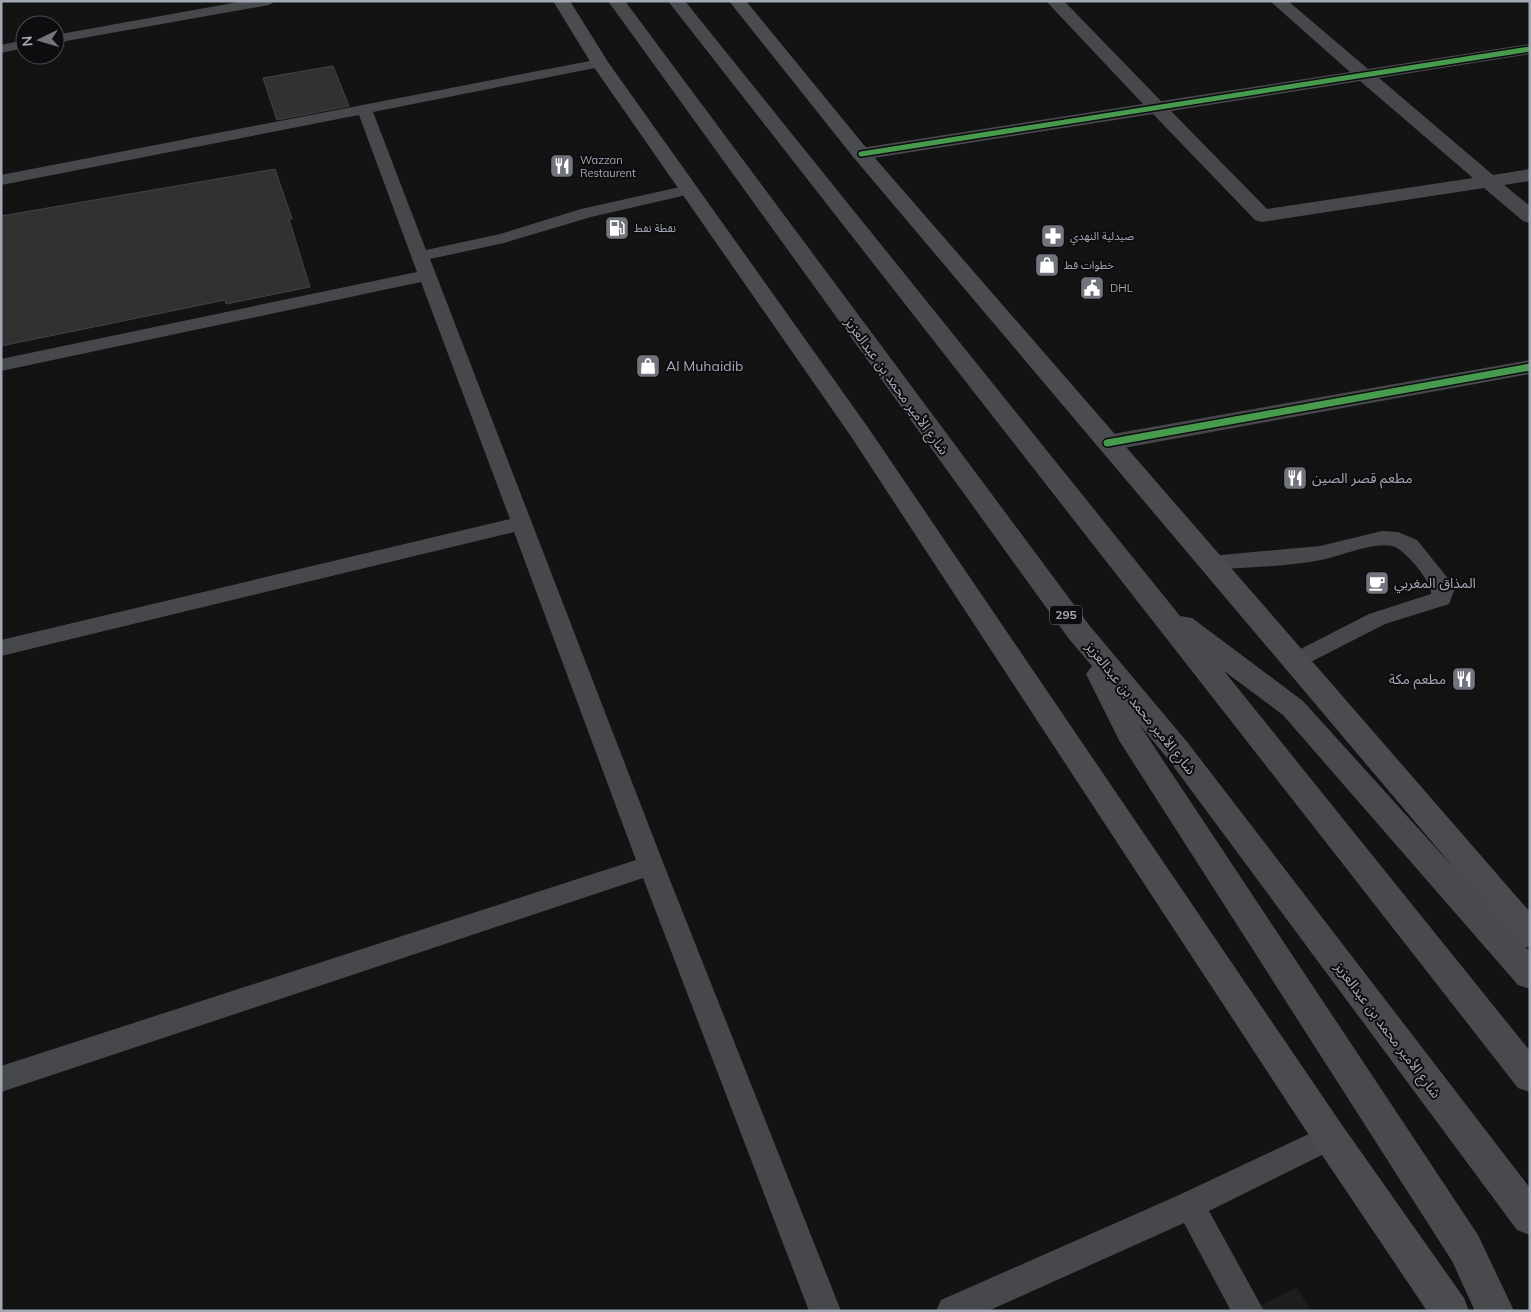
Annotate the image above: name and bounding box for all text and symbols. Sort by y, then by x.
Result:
north arrow [15,15,65,65]
text: N [18,35,36,47]
restaurant icon: Wazzan Restaurent [549,153,575,179]
place label: Wazzan Restaurent [580,153,636,180]
fuel station icon: نقطة نفط [604,215,630,241]
place label: نقطة نفط [634,221,676,235]
pharmacy icon: صيدلية النهدي [1040,223,1066,249]
place label: صيدلية النهدي [1070,229,1134,246]
shop icon: خطوات قط [1034,252,1060,278]
place label: خطوات قط [1064,258,1114,272]
public building icon: DHL [1079,275,1105,301]
place label: DHL [1110,281,1133,295]
street label: شارع الأمير محمد بن عبدالعزيز [839,313,953,460]
shop icon: Al Muhaidib [635,353,661,379]
place label: Al Muhaidib [666,357,743,375]
restaurant icon: مطعم قصر الصين [1282,465,1308,491]
place label: مطعم قصر الصين [1312,469,1413,489]
cafe icon: المذاق المغربي [1364,570,1390,596]
place label: المذاق المغربي [1394,574,1476,594]
road number: 295 [1050,606,1082,624]
street label: شارع الأمير محمد بن عبدالعزيز [1080,637,1200,779]
restaurant icon: مطعم مكة [1451,666,1477,692]
place label: مطعم مكة [1389,670,1446,690]
street label: شارع الأمير محمد بن عبدالعزيز [1329,958,1445,1103]

